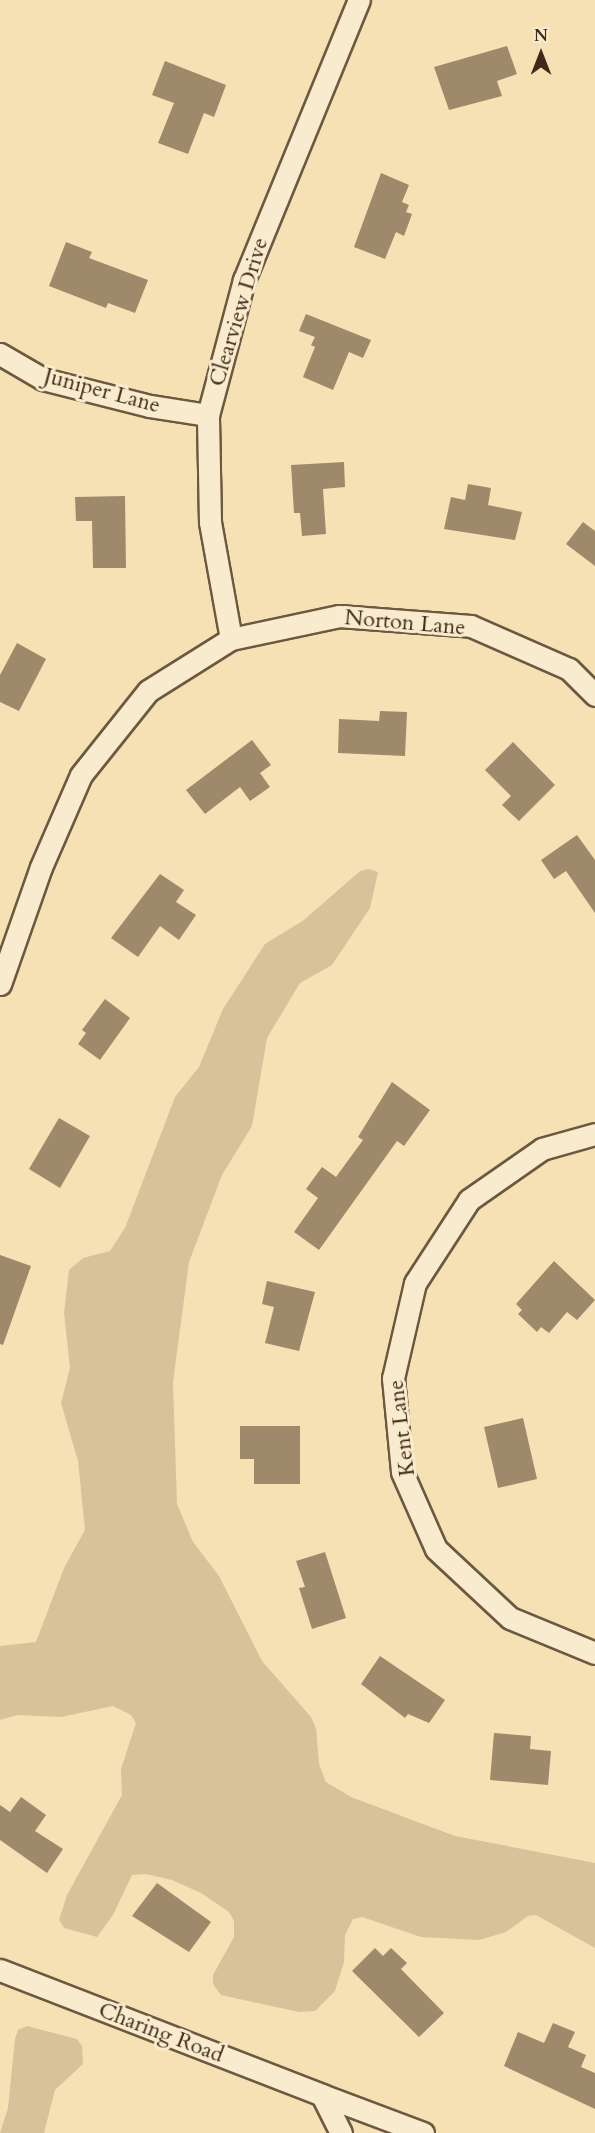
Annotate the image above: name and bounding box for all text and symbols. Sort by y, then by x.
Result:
north arrow [511,24,571,84]
text: N [534,25,548,47]
street label: Clearview Drive [204,235,274,389]
street label: Juniper Lane [41,363,163,419]
street label: Norton Lane [343,605,467,641]
street label: Kent Lane [383,1378,421,1478]
street label: Charing Road [95,1997,227,2069]

